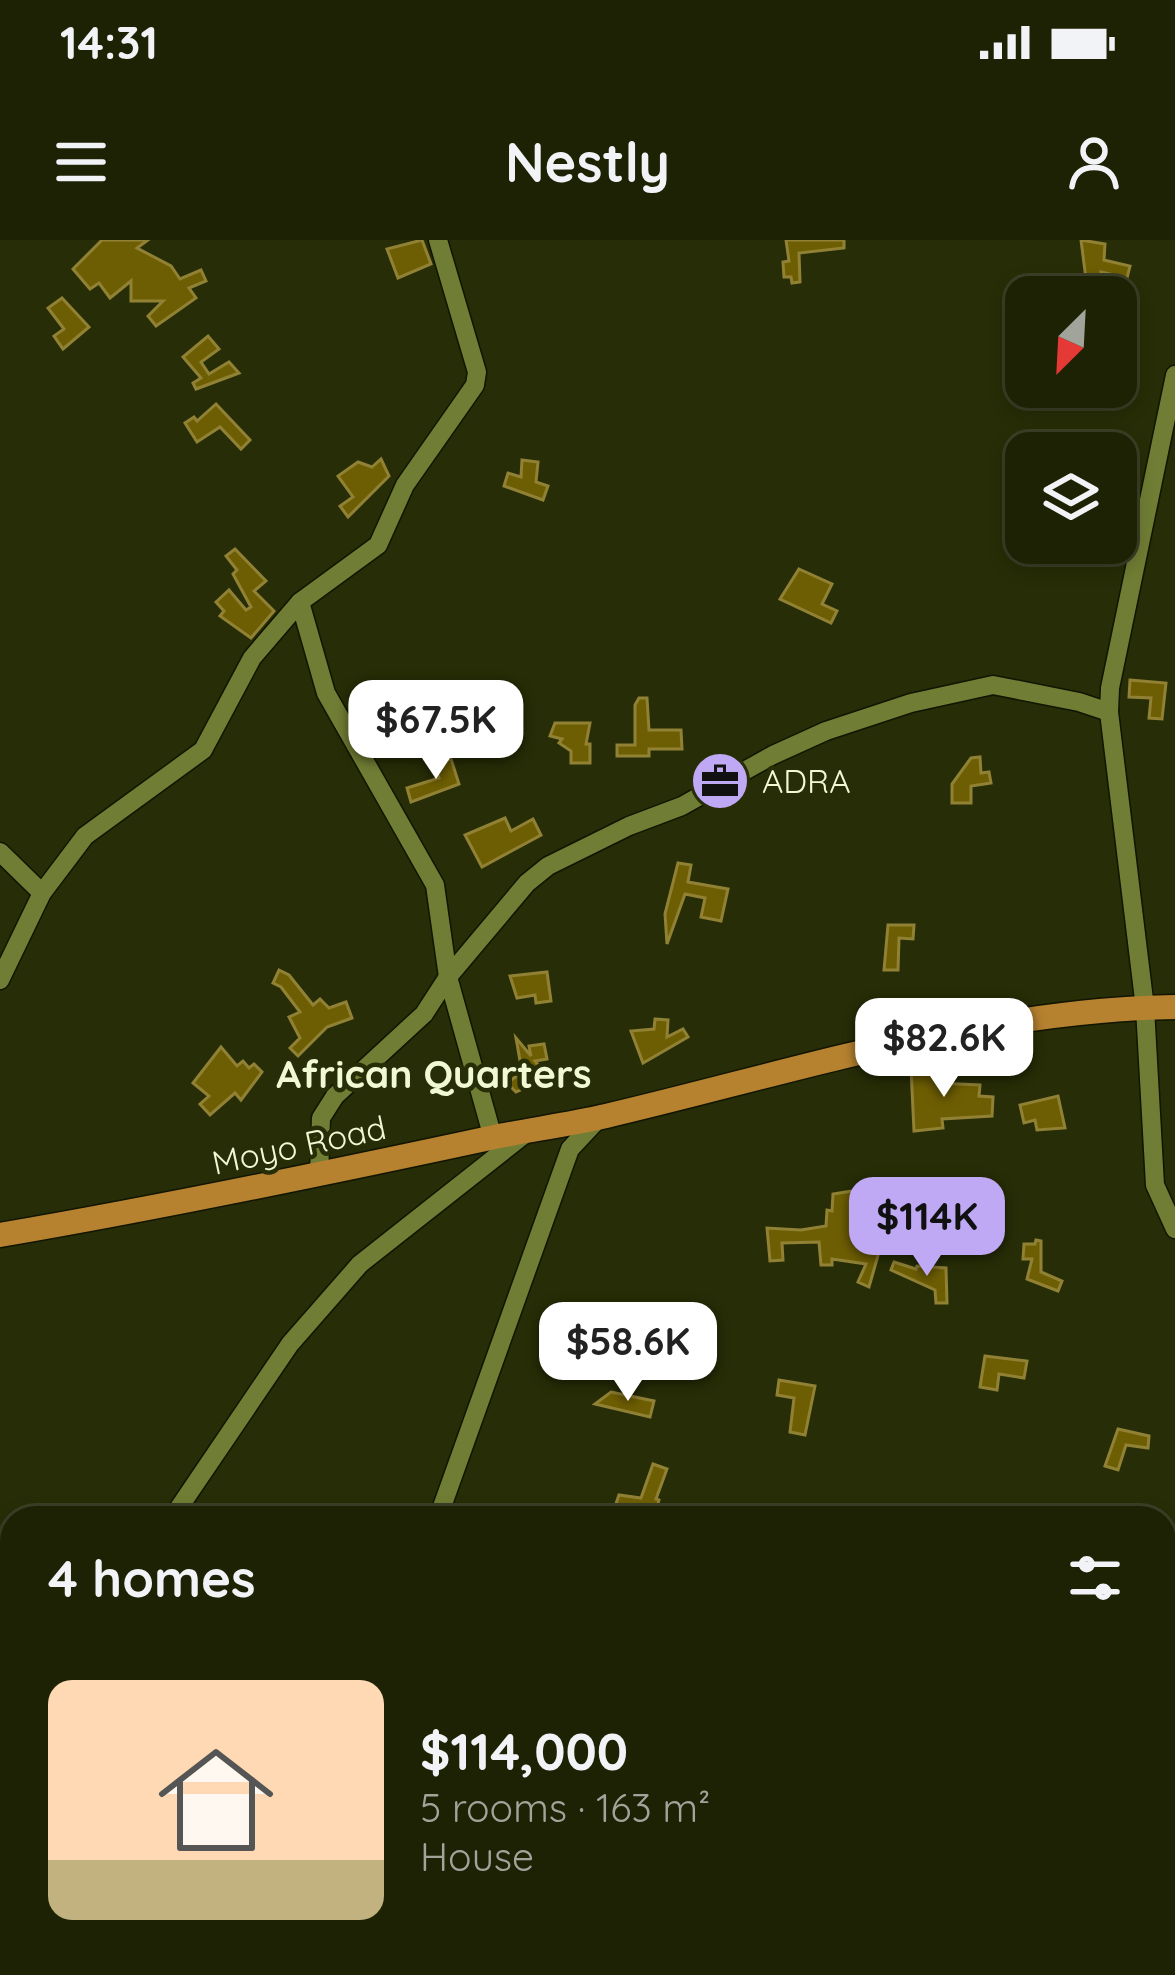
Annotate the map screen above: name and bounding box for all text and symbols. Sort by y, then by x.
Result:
text: 14:31 [60,14,158,70]
text: Nestly [505,128,670,196]
icon: menu [48,129,114,195]
icon: person [1061,129,1127,195]
north arrow [1005,276,1137,408]
map controls [1005,276,1137,564]
button: layers [1005,432,1137,564]
pin: $67.5K [338,680,534,782]
text: $67.5K [375,694,497,743]
office icon: ADRA [689,750,751,812]
place label: ADRA [762,760,851,801]
pin: $82.6K [846,998,1042,1100]
text: $82.6K [882,1012,1006,1061]
district label: African Quarters [276,1049,592,1098]
street label: Moyo Road [208,1106,390,1183]
pin: $114K [843,1177,1011,1279]
text: $114K [876,1191,978,1240]
pin: $58.6K [530,1302,726,1404]
text: $58.6K [566,1316,690,1365]
icon: filters [1062,1545,1128,1611]
text: 4 homes [48,1546,256,1610]
text: $114,000 [420,1719,628,1783]
icon: home [144,1728,288,1872]
text: 5 rooms · 163 m² [420,1783,710,1832]
text: House [420,1832,534,1881]

